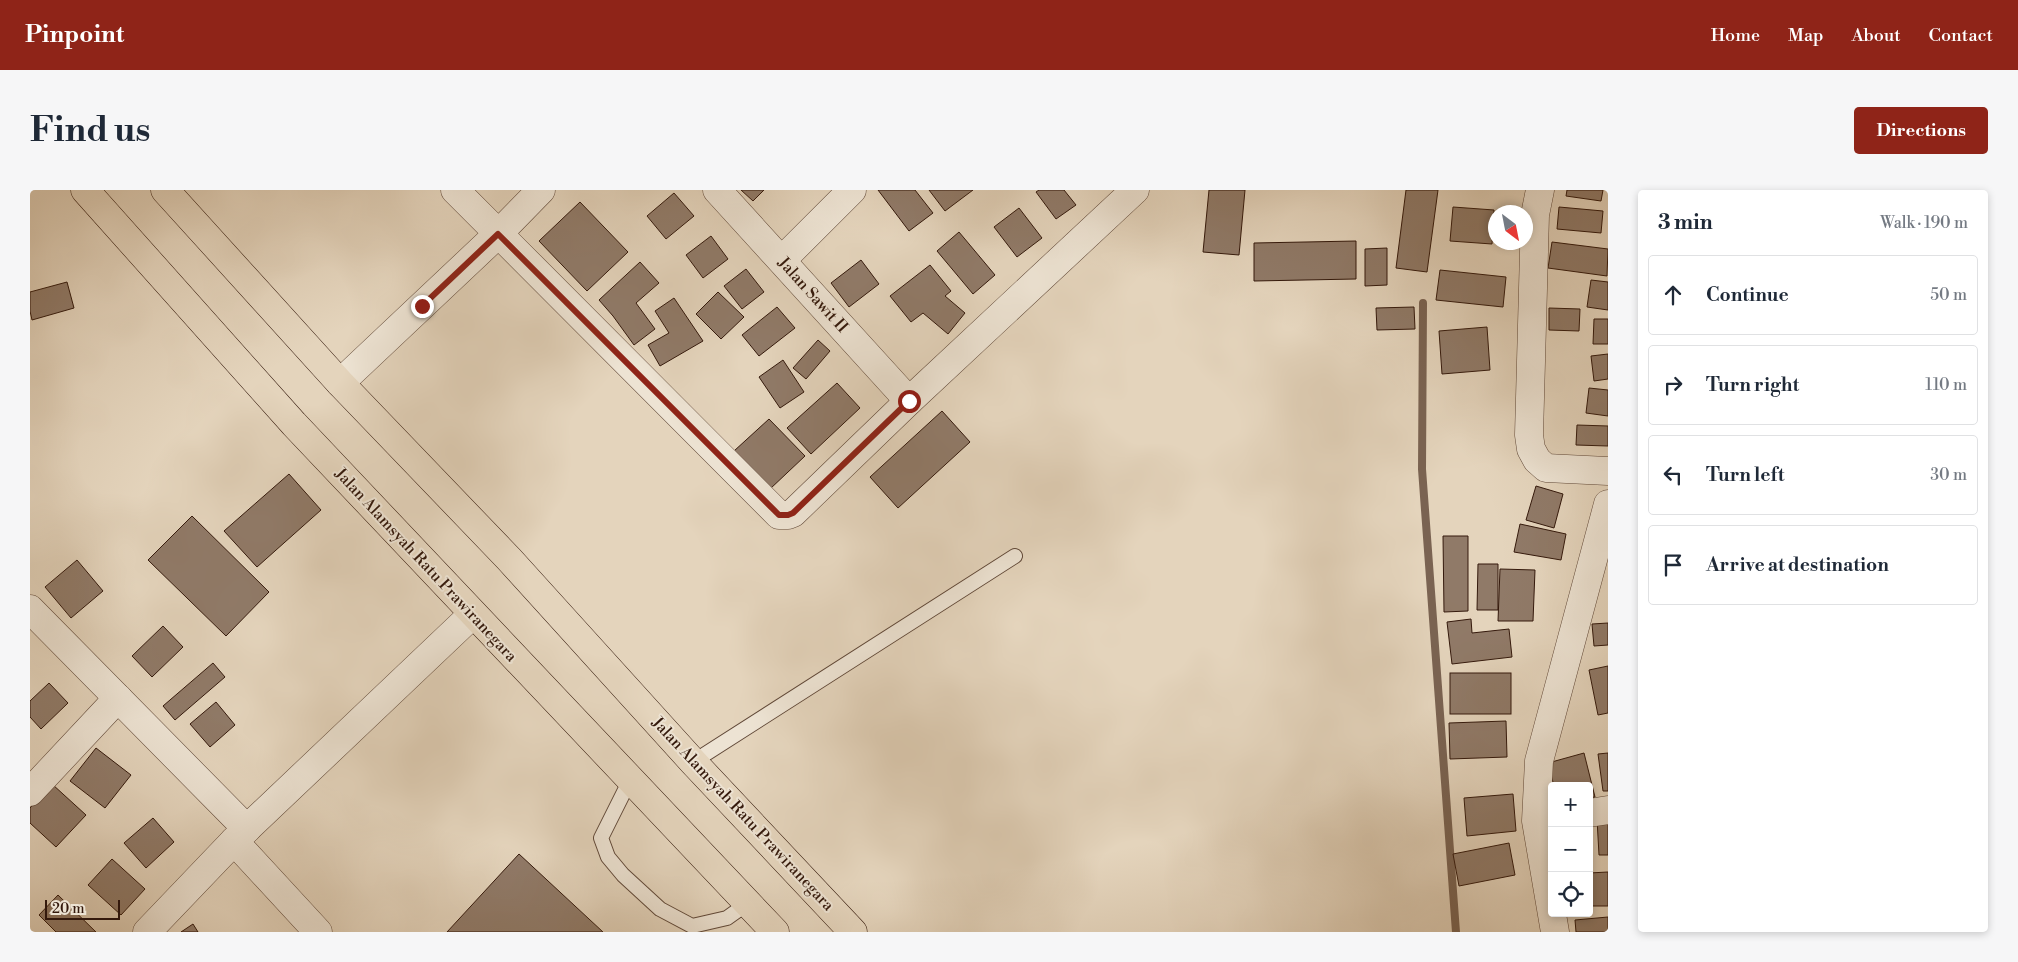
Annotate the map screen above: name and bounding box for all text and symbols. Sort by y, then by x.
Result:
text: Pinpoint [25,20,124,50]
text: Home [1711,24,1760,47]
text: Map [1788,24,1824,47]
text: About [1852,24,1901,47]
text: Contact [1929,24,1993,47]
button: Directions [1854,107,1988,154]
text: Find us [30,109,150,152]
north arrow [1488,205,1533,250]
text: 3 min [1658,210,1713,236]
text: Walk · 190 m [1880,213,1968,233]
street label: Jalan Sawit II [773,252,852,337]
icon: ahead [1659,281,1687,309]
text: Continue [1706,283,1789,307]
text: 50 m [1930,285,1967,305]
route end [411,295,434,318]
icon: right [1659,371,1687,399]
text: Turn right [1706,373,1799,397]
text: 110 m [1925,375,1967,395]
route start [898,390,921,413]
icon: left [1659,461,1687,489]
street label: Jalan Alamsyah Ratu Prawiranegara [330,463,522,667]
text: Turn left [1706,463,1785,487]
text: 30 m [1930,465,1967,485]
icon: arrive [1659,551,1687,579]
text: Arrive at destination [1706,553,1889,577]
street label: Jalan Alamsyah Ratu Prawiranegara [647,712,839,916]
map controls [1548,782,1593,917]
button: + [1548,782,1593,827]
button: − [1548,827,1593,872]
button: locate [1548,872,1593,917]
scale bar [45,897,120,920]
text: 20 m [52,900,84,918]

